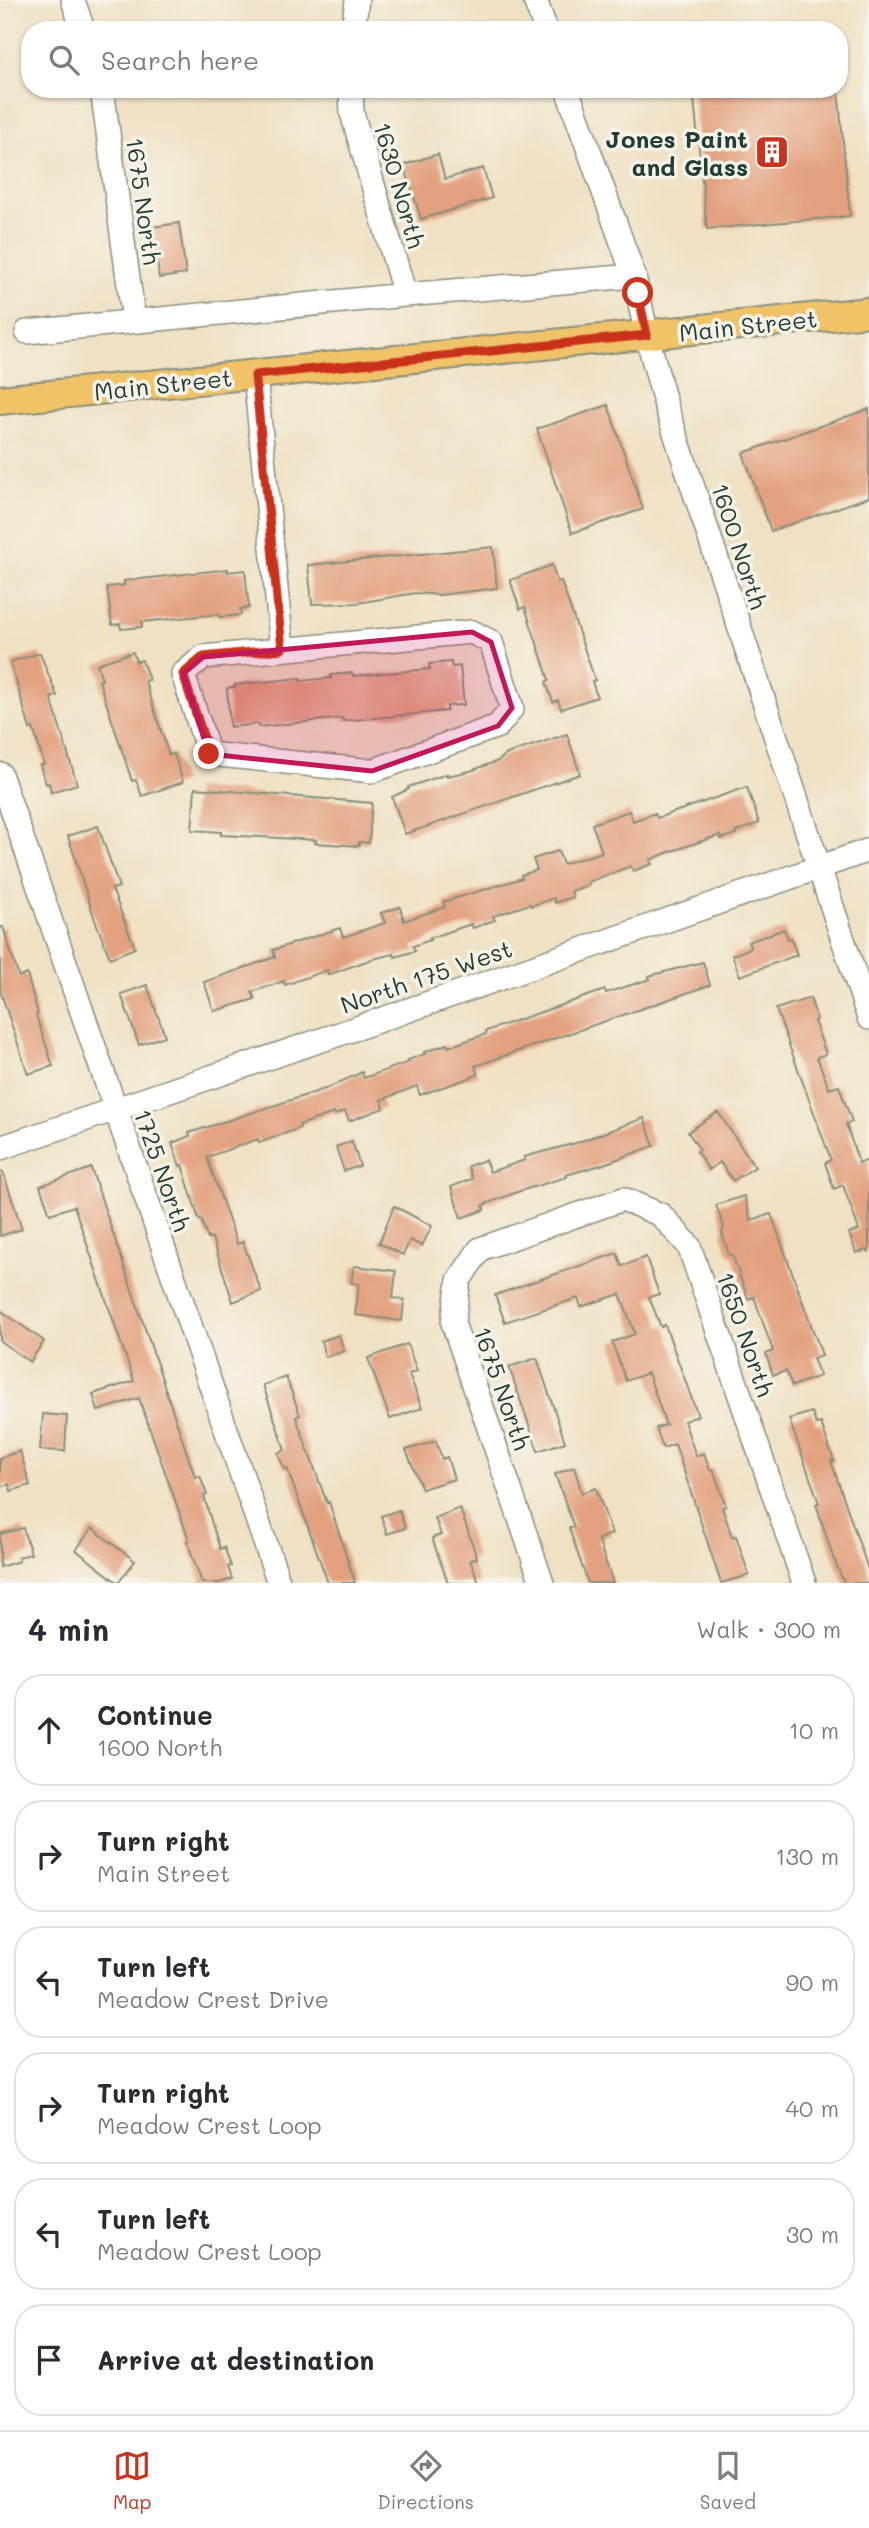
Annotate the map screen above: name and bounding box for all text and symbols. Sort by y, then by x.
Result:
search box [21,21,848,98]
icon: search [45,41,83,79]
text: Search here [101,43,259,77]
street label: 1630 North [367,118,433,252]
place label: Jones Paint and Glass [605,123,748,182]
building icon: Jones Paint and Glass [753,133,791,171]
street label: 1675 North [120,135,168,267]
route start [622,277,653,308]
street label: Main Street [677,302,819,348]
street label: Main Street [92,361,234,407]
street label: 1600 North [705,479,775,613]
route end [193,738,224,769]
street label: North 175 West [336,932,516,1020]
street label: 1725 North [128,1105,198,1235]
street label: 1650 North [710,1268,782,1400]
street label: 1675 North [467,1322,539,1454]
text: 4 min [28,1609,109,1649]
text: Walk · 300 m [696,1614,841,1644]
text: Continue [97,1698,213,1732]
icon: ahead [30,1711,68,1749]
text: 10 m [789,1715,839,1745]
text: 1600 North [97,1732,222,1762]
text: Turn right [97,1824,230,1858]
icon: right [30,1837,68,1875]
text: 130 m [775,1841,839,1871]
text: Main Street [97,1858,230,1888]
text: Turn left [97,1950,210,1984]
icon: left [30,1963,68,2001]
text: 90 m [786,1967,839,1997]
text: Meadow Crest Drive [97,1984,329,2014]
text: Turn right [97,2076,230,2110]
icon: right [30,2089,68,2127]
text: 40 m [786,2093,839,2123]
text: Meadow Crest Loop [97,2110,322,2140]
text: Turn left [97,2202,210,2236]
icon: left [30,2215,68,2253]
text: 30 m [786,2219,839,2249]
text: Meadow Crest Loop [97,2236,322,2266]
icon: arrive [30,2341,68,2379]
text: Arrive at destination [97,2343,374,2377]
tab: Map [113,2447,152,2514]
tab: Directions [377,2447,474,2514]
tab: Saved [700,2447,756,2514]

